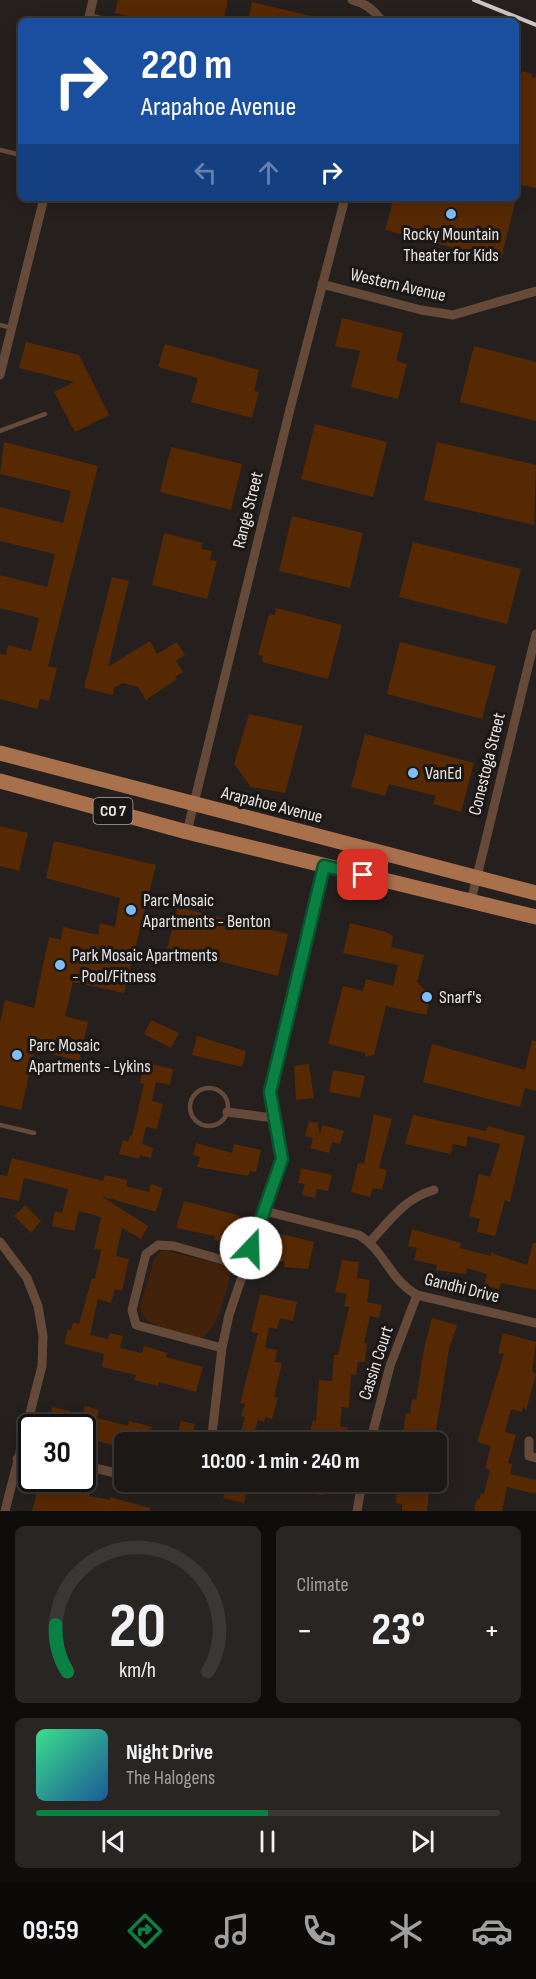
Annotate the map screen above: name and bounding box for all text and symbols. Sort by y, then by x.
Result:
text: 220 m [141,40,232,91]
icon: right [42,42,120,120]
text: Arapahoe Avenue [141,91,296,123]
icon: left [189,156,222,189]
icon: ahead [252,156,285,189]
icon: right [315,156,348,189]
marker: Rocky Mountain Theater for Kids [444,207,458,221]
place label: Rocky Mountain Theater for Kids [403,224,499,266]
street label: Western Avenue [348,264,448,306]
street label: Range Street [228,469,268,550]
street label: Conestoga Street [464,710,510,817]
place label: VanEd [425,763,462,784]
marker: VanEd [406,766,420,780]
street label: Arapahoe Avenue [218,782,325,828]
road number: CO 7 [94,798,132,824]
pin [337,849,388,900]
icon: arrive [346,858,379,891]
place label: Parc Mosaic Apartments - Benton [142,890,271,932]
marker: Parc Mosaic Apartments - Benton [124,903,138,917]
place label: Park Mosaic Apartments - Pool/Fitness [72,945,218,987]
marker: Park Mosaic Apartments - Pool/Fitness [53,958,67,972]
place label: Snarf's [439,987,482,1008]
marker: Snarf's [420,990,434,1004]
place label: Parc Mosaic Apartments - Lykins [28,1035,151,1077]
marker: Parc Mosaic Apartments - Lykins [10,1048,24,1062]
position arrow [219,1216,283,1280]
street label: Gandhi Drive [422,1269,502,1307]
street label: Cassin Court [354,1323,398,1403]
speed limit sign: 30 [18,1414,96,1492]
text: 10:00 · 1 min · 240 m [201,1448,360,1475]
text: Climate [297,1573,349,1597]
text: 20 [109,1590,166,1665]
text: 23° [371,1603,425,1658]
text: − [297,1611,313,1651]
text: + [484,1611,500,1651]
text: km/h [119,1658,156,1683]
text: Night Drive [126,1739,213,1766]
text: The Halogens [126,1766,215,1790]
icon: previous [97,1825,130,1858]
icon: pause [251,1825,284,1858]
icon: next [406,1825,439,1858]
icon: directions [124,1910,166,1952]
icon: music [211,1910,253,1952]
icon: phone [298,1910,340,1952]
icon: climate [385,1910,427,1952]
icon: car [471,1910,513,1952]
text: 09:59 [22,1915,79,1947]

